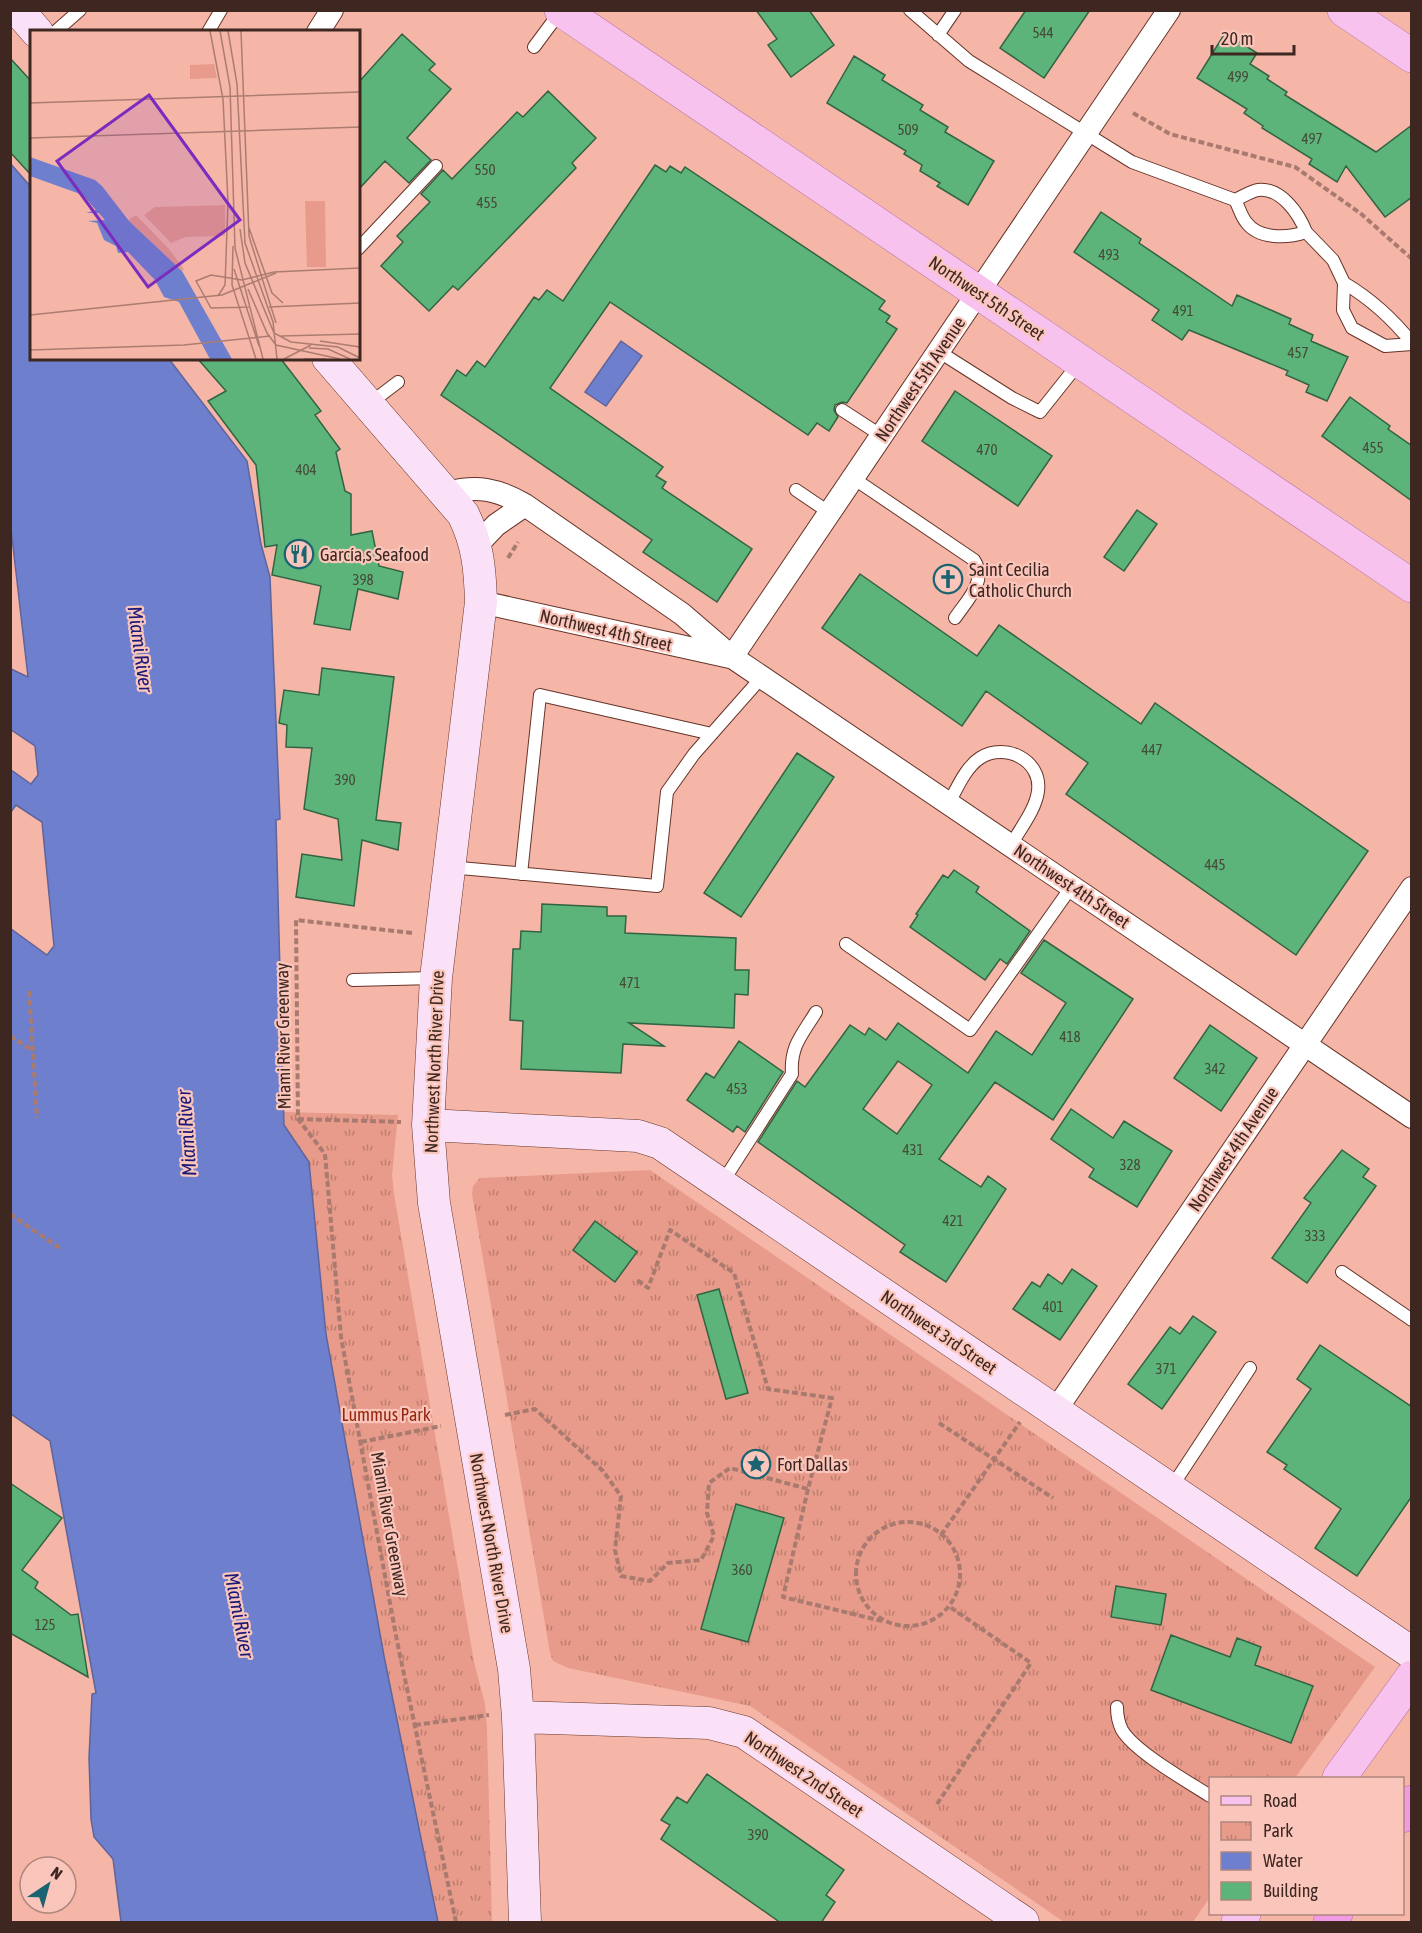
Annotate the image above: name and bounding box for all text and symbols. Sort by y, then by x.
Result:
scale bar [1212,18,1294,56]
house number: 544 [1032,24,1054,41]
text: 20 m [1221,28,1253,49]
inset map [30,30,360,360]
house number: 499 [1227,68,1249,85]
house number: 509 [897,121,919,138]
house number: 497 [1301,130,1323,147]
house number: 550 [474,161,496,178]
house number: 455 [476,194,498,211]
house number: 493 [1098,246,1120,263]
street label: Northwest 5th Street [925,251,1049,345]
house number: 491 [1172,302,1194,319]
street label: Northwest 5th Avenue [871,313,969,445]
house number: 457 [1287,344,1309,361]
house number: 455 [1362,439,1384,456]
house number: 470 [976,441,998,458]
house number: 404 [295,461,317,478]
restaurant icon: García,s Seafood [283,538,315,570]
place label: García,s Seafood [320,544,429,565]
place label: Saint Cecilia Catholic Church [969,559,1072,601]
church icon: Saint Cecilia Catholic Church [932,563,964,595]
house number: 398 [352,571,374,588]
water label: Miami River [124,604,159,695]
street label: Northwest 4th Street [538,605,674,655]
house number: 447 [1141,741,1163,758]
house number: 390 [334,771,356,788]
street label: Northwest 4th Street [1010,839,1134,933]
house number: 445 [1204,856,1226,873]
street label: Miami River Greenway [271,962,295,1110]
street label: Northwest North River Drive [420,970,448,1154]
house number: 471 [619,974,641,991]
house number: 418 [1059,1028,1081,1045]
house number: 342 [1204,1060,1226,1077]
house number: 453 [726,1080,748,1097]
street label: Northwest 4th Avenue [1184,1083,1282,1215]
water label: Miami River [171,1088,200,1177]
house number: 431 [902,1141,924,1158]
house number: 328 [1119,1156,1141,1173]
house number: 421 [942,1212,964,1229]
house number: 333 [1304,1227,1326,1244]
street label: Northwest 3rd Street [877,1286,1001,1378]
house number: 401 [1042,1298,1064,1315]
house number: 371 [1155,1360,1177,1377]
park label: Lummus Park [341,1404,431,1425]
place icon: Fort Dallas [740,1448,772,1480]
street label: Miami River Greenway [367,1450,413,1598]
street label: Northwest North River Drive [466,1451,518,1635]
place label: Fort Dallas [777,1454,848,1475]
house number: 360 [731,1561,753,1578]
water label: Miami River [220,1570,260,1661]
house number: 125 [34,1616,56,1633]
street label: Northwest 2nd Street [741,1727,867,1821]
legend [1209,1777,1404,1915]
text: Road [1263,1790,1297,1811]
text: Park [1263,1820,1293,1841]
house number: 390 [747,1826,769,1843]
text: Water [1263,1850,1303,1871]
north arrow [18,1855,78,1915]
text: N [48,1863,66,1883]
text: Building [1263,1880,1318,1901]

